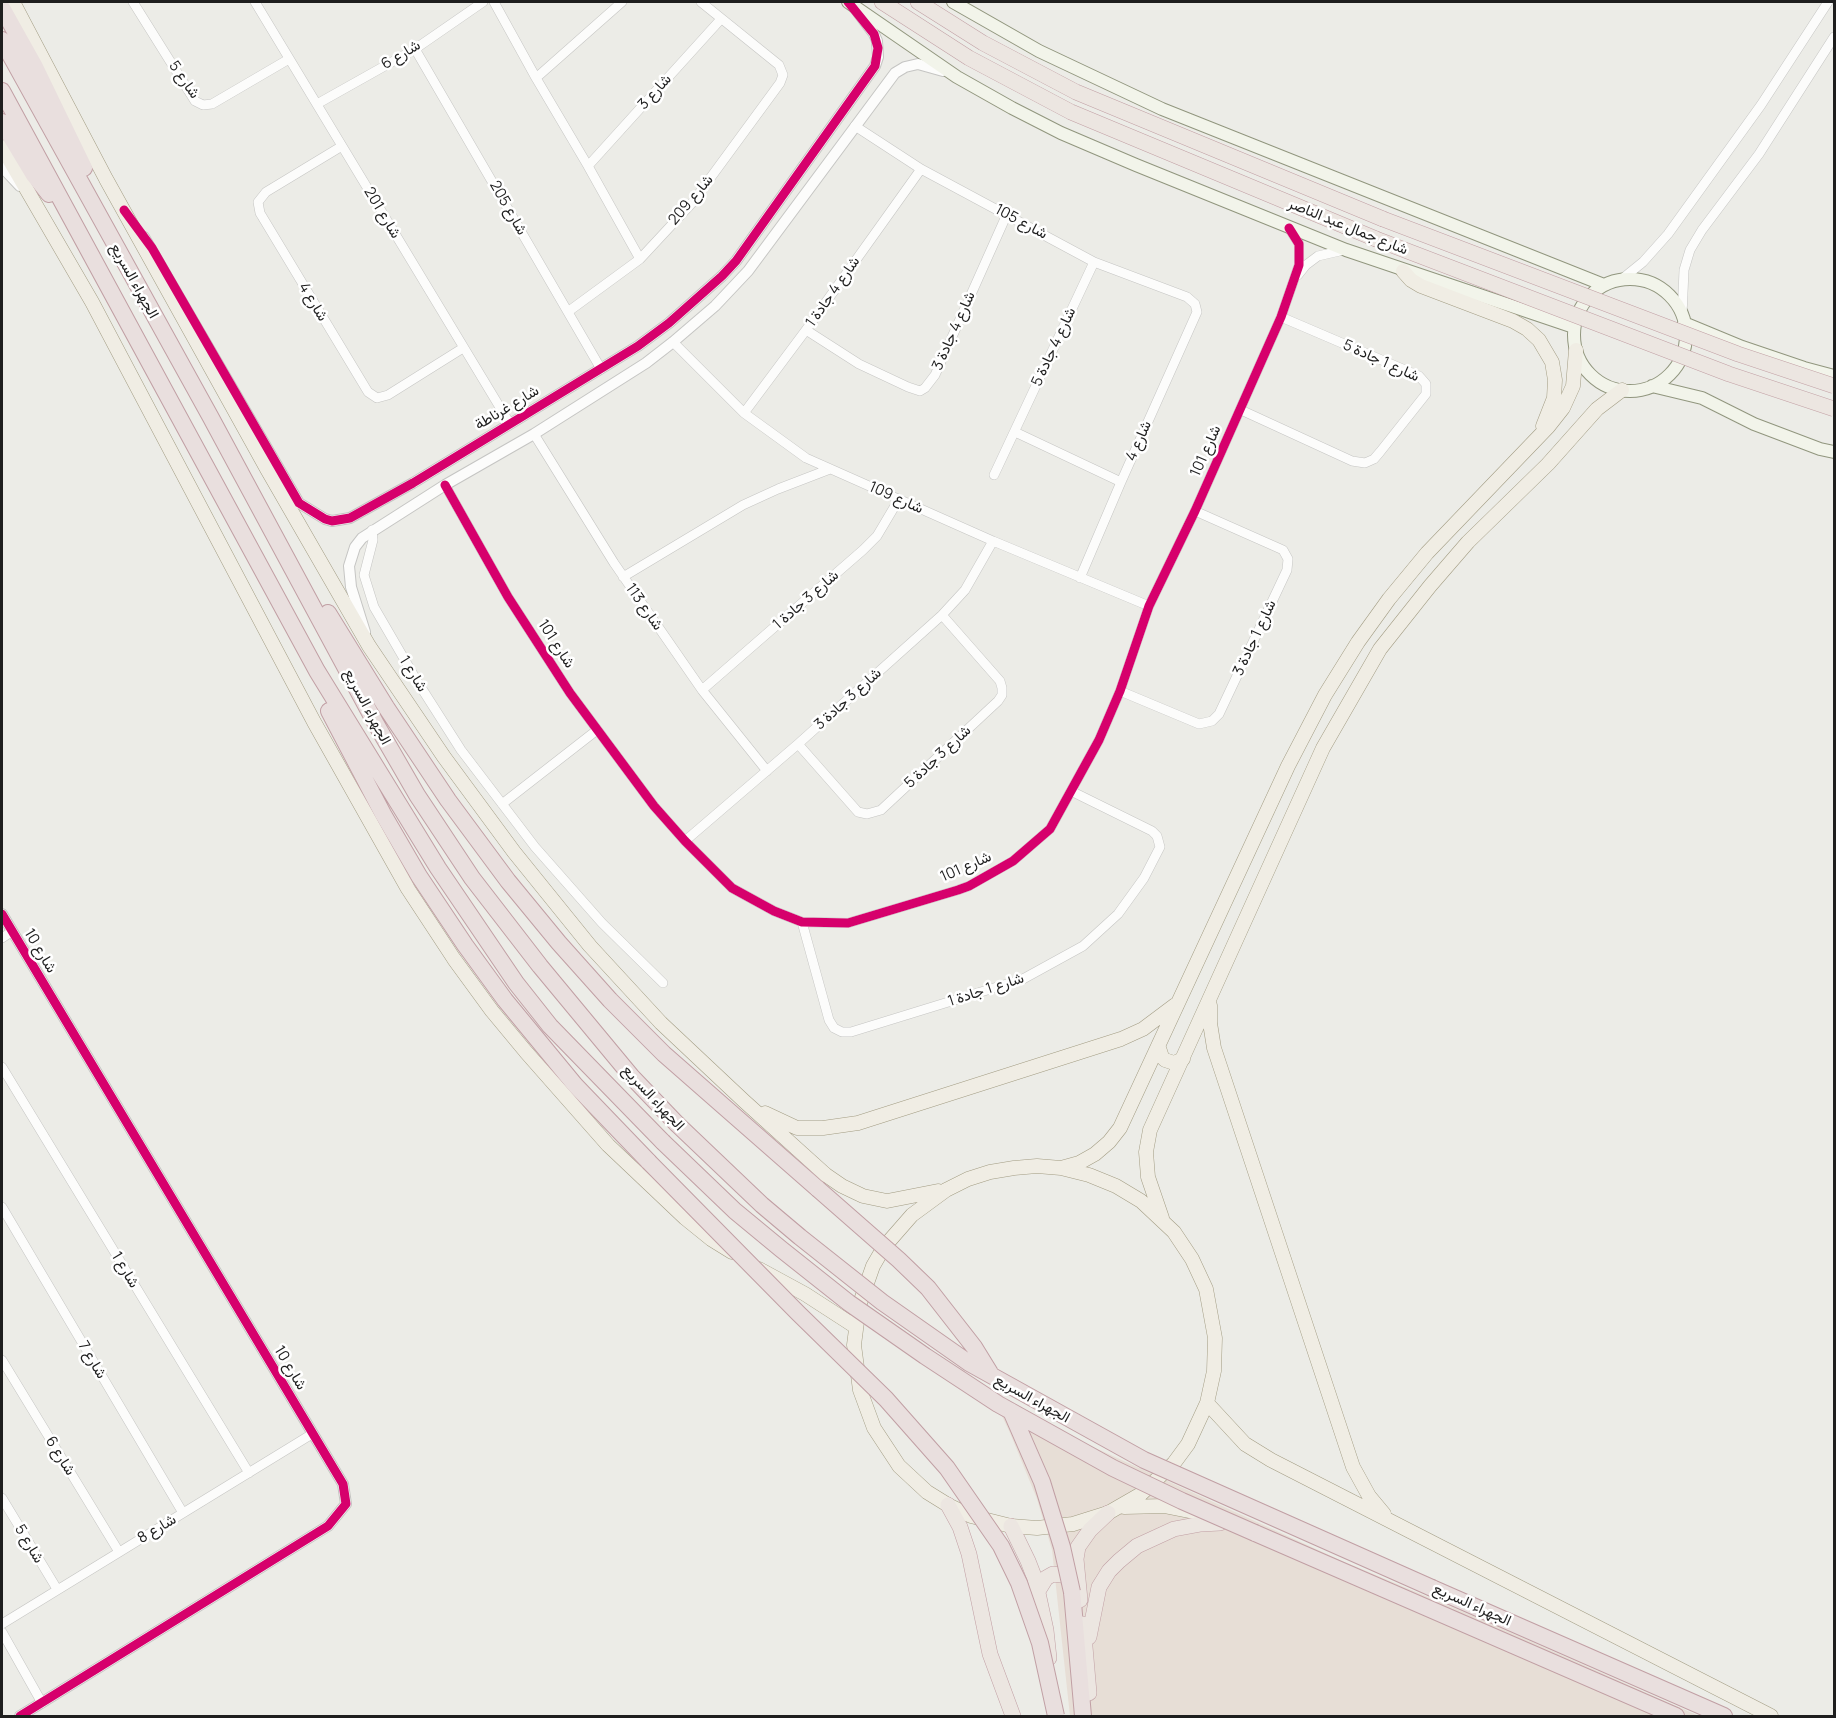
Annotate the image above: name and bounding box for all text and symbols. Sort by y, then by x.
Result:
street label: شارع 6 [378,36,424,74]
street label: شارع 5 [165,58,203,102]
street label: شارع 3 [634,71,676,113]
street label: شارع 209 [665,171,717,229]
street label: شارع 205 [485,178,531,238]
street label: شارع 201 [360,184,404,242]
street label: شارع جمال عبد الناصر [1286,195,1410,259]
street label: شارع 105 [992,201,1050,243]
street label: الجهراء السريع [106,240,162,322]
street label: شارع 4 جادة 1 [802,253,864,331]
street label: شارع 4 [294,279,332,325]
street label: شارع 4 جادة 3 [929,289,979,373]
street label: شارع 4 جادة 5 [1028,305,1080,389]
street label: شارع 1 جادة 5 [1340,336,1422,386]
street label: شارع غرناطة [472,382,542,434]
street label: شارع 4 [1122,418,1156,464]
street label: شارع 101 [1187,423,1225,479]
street label: شارع 109 [866,478,926,518]
street label: شارع 3 جادة 1 [769,566,843,634]
street label: شارع 113 [621,580,667,634]
street label: شارع 1 جادة 3 [1230,597,1280,679]
street label: شارع 101 [534,616,578,672]
street label: شارع 1 [395,653,431,695]
street label: شارع 3 جادة 3 [811,664,885,734]
street label: الجهراء السريع [339,666,395,748]
street label: شارع 3 جادة 5 [901,722,975,792]
street label: شارع 101 [938,848,994,886]
street label: شارع 10 [20,926,60,976]
street label: شارع 1 جادة 1 [946,969,1026,1011]
street label: الجهراء السريع [618,1061,688,1135]
street label: شارع 1 [107,1249,143,1291]
street label: شارع 7 [74,1338,110,1382]
street label: شارع 10 [270,1343,310,1393]
street label: الجهراء السريع [991,1371,1073,1427]
street label: شارع 6 [41,1433,79,1479]
street label: شارع 8 [134,1511,180,1547]
street label: شارع 5 [11,1521,47,1567]
street label: الجهراء السريع [1430,1580,1514,1630]

